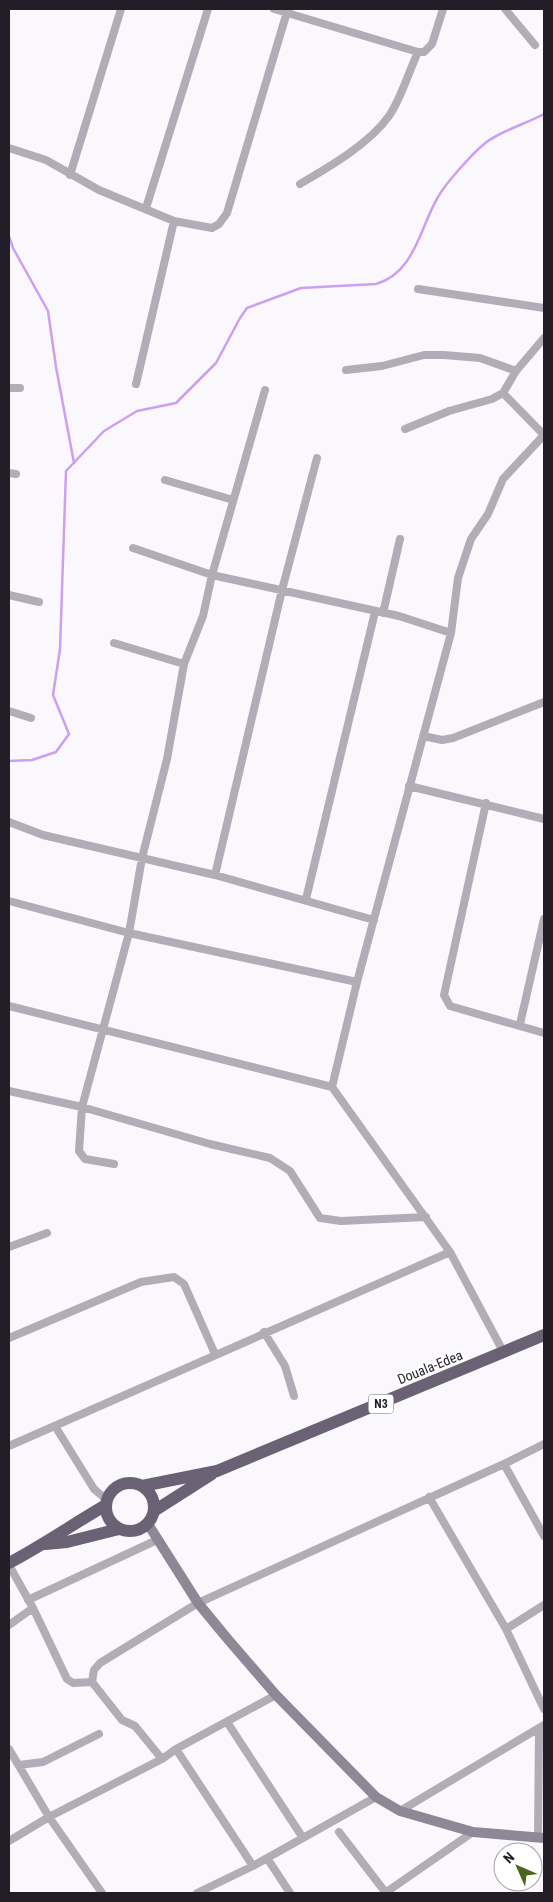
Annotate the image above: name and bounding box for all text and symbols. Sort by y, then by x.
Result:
street label: Douala-Edea [395,1347,465,1387]
road number: N3 [368,1395,394,1414]
north arrow [493,1842,543,1892]
text: N [500,1849,517,1866]

